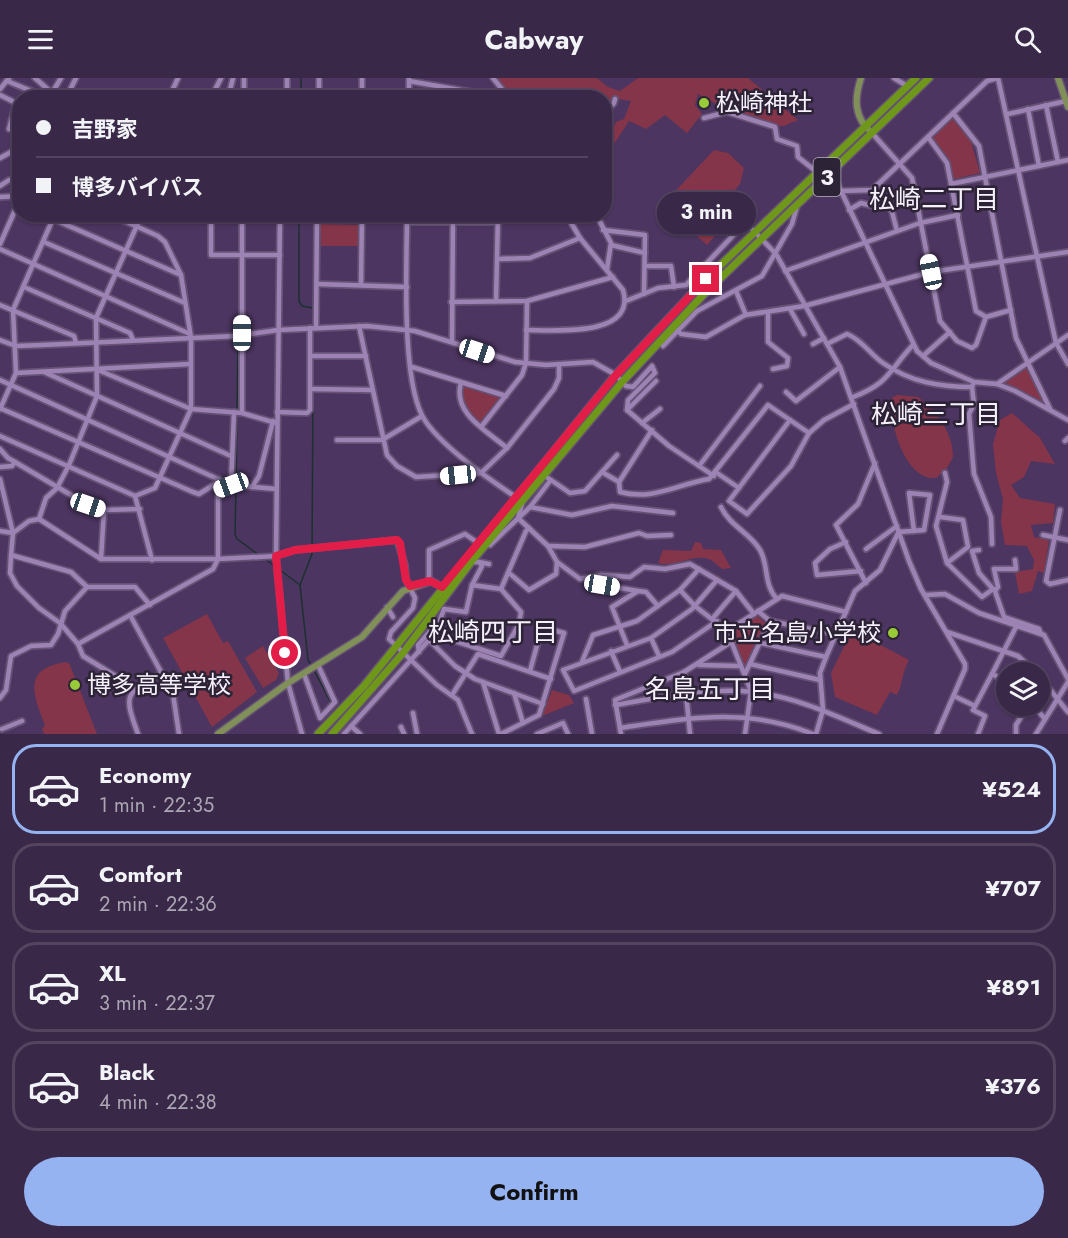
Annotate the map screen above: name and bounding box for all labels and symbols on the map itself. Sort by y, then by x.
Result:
place label: 松崎神社 [716,85,812,120]
marker: 松崎神社 [697,96,711,110]
road number: 3 [814,158,840,196]
district label: 松崎二丁目 [869,180,999,218]
callout: 3 min [656,192,756,234]
car [918,253,944,291]
route end [692,265,719,292]
car [233,315,251,351]
car [457,337,497,365]
district label: 松崎三丁目 [871,395,1001,433]
car [439,464,477,486]
car [211,470,251,500]
car [68,491,108,519]
car [583,573,621,597]
district label: 松崎四丁目 [428,613,558,651]
place label: 市立名島小学校 [713,615,881,650]
marker: 市立名島小学校 [886,626,900,640]
route start [271,639,298,666]
place label: 博多高等学校 [87,667,231,702]
district label: 名島五丁目 [645,670,775,708]
marker: 博多高等学校 [68,678,82,692]

